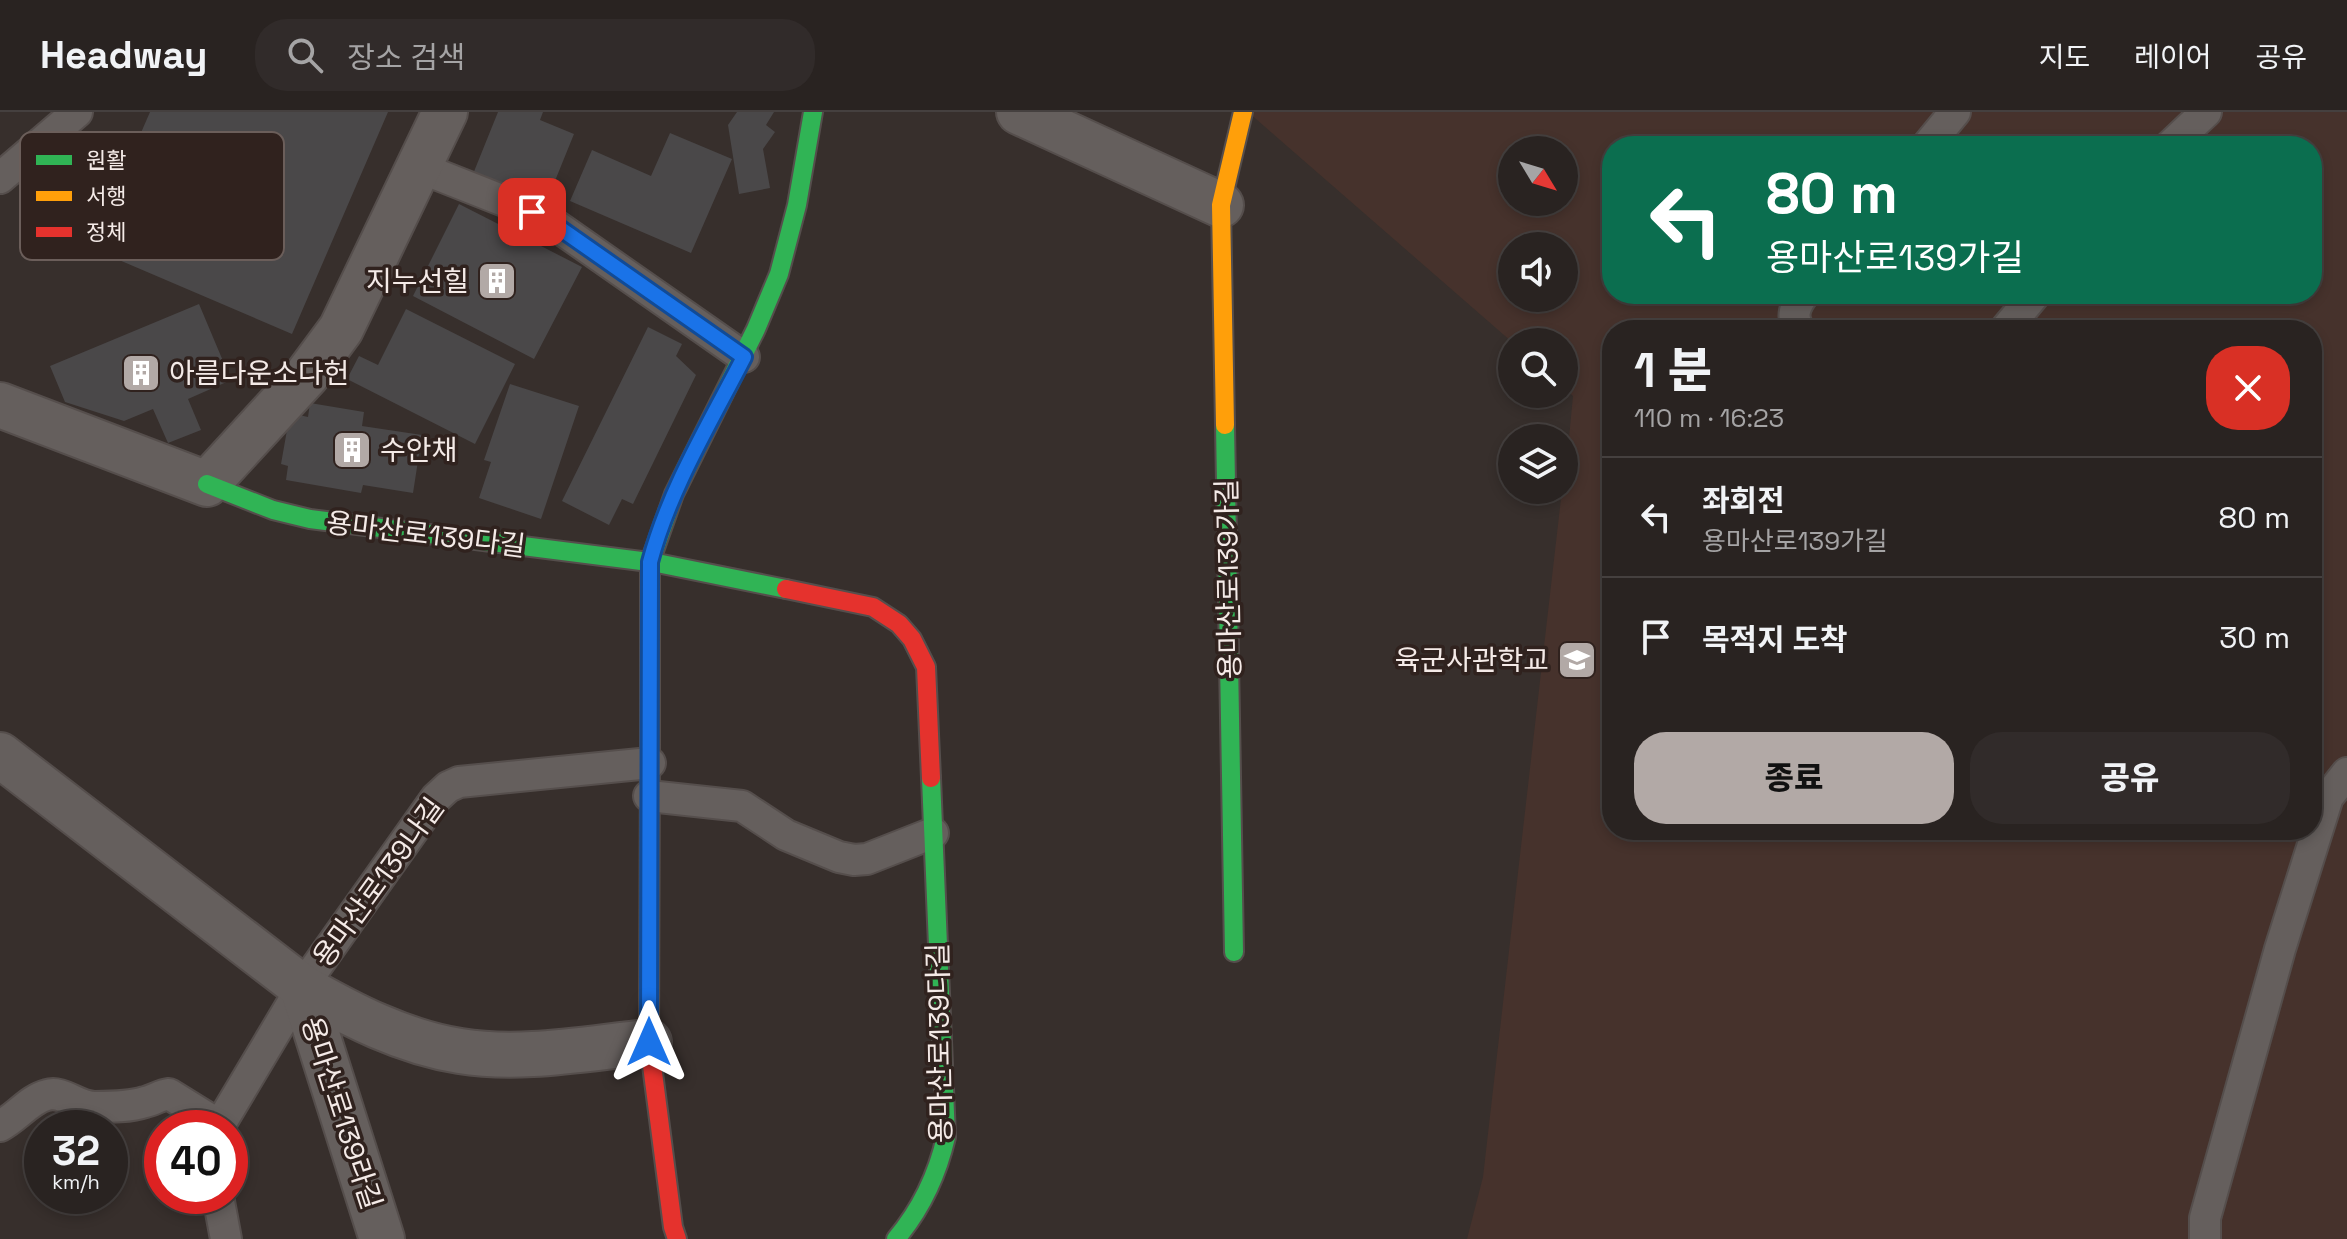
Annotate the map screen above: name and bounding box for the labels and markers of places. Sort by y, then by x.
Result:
pin [498,178,566,246]
building icon: 지누선힐 [476,260,518,302]
place label: 지누선힐 [366,263,469,299]
building icon: 아름다운소다헌 [120,352,162,394]
place label: 아름다운소다헌 [169,355,349,391]
building icon: 수안채 [331,429,373,471]
place label: 수안채 [380,432,457,468]
school or university icon: 육군사관학교 [1556,639,1598,681]
place label: 육군사관학교 [1394,642,1549,678]

